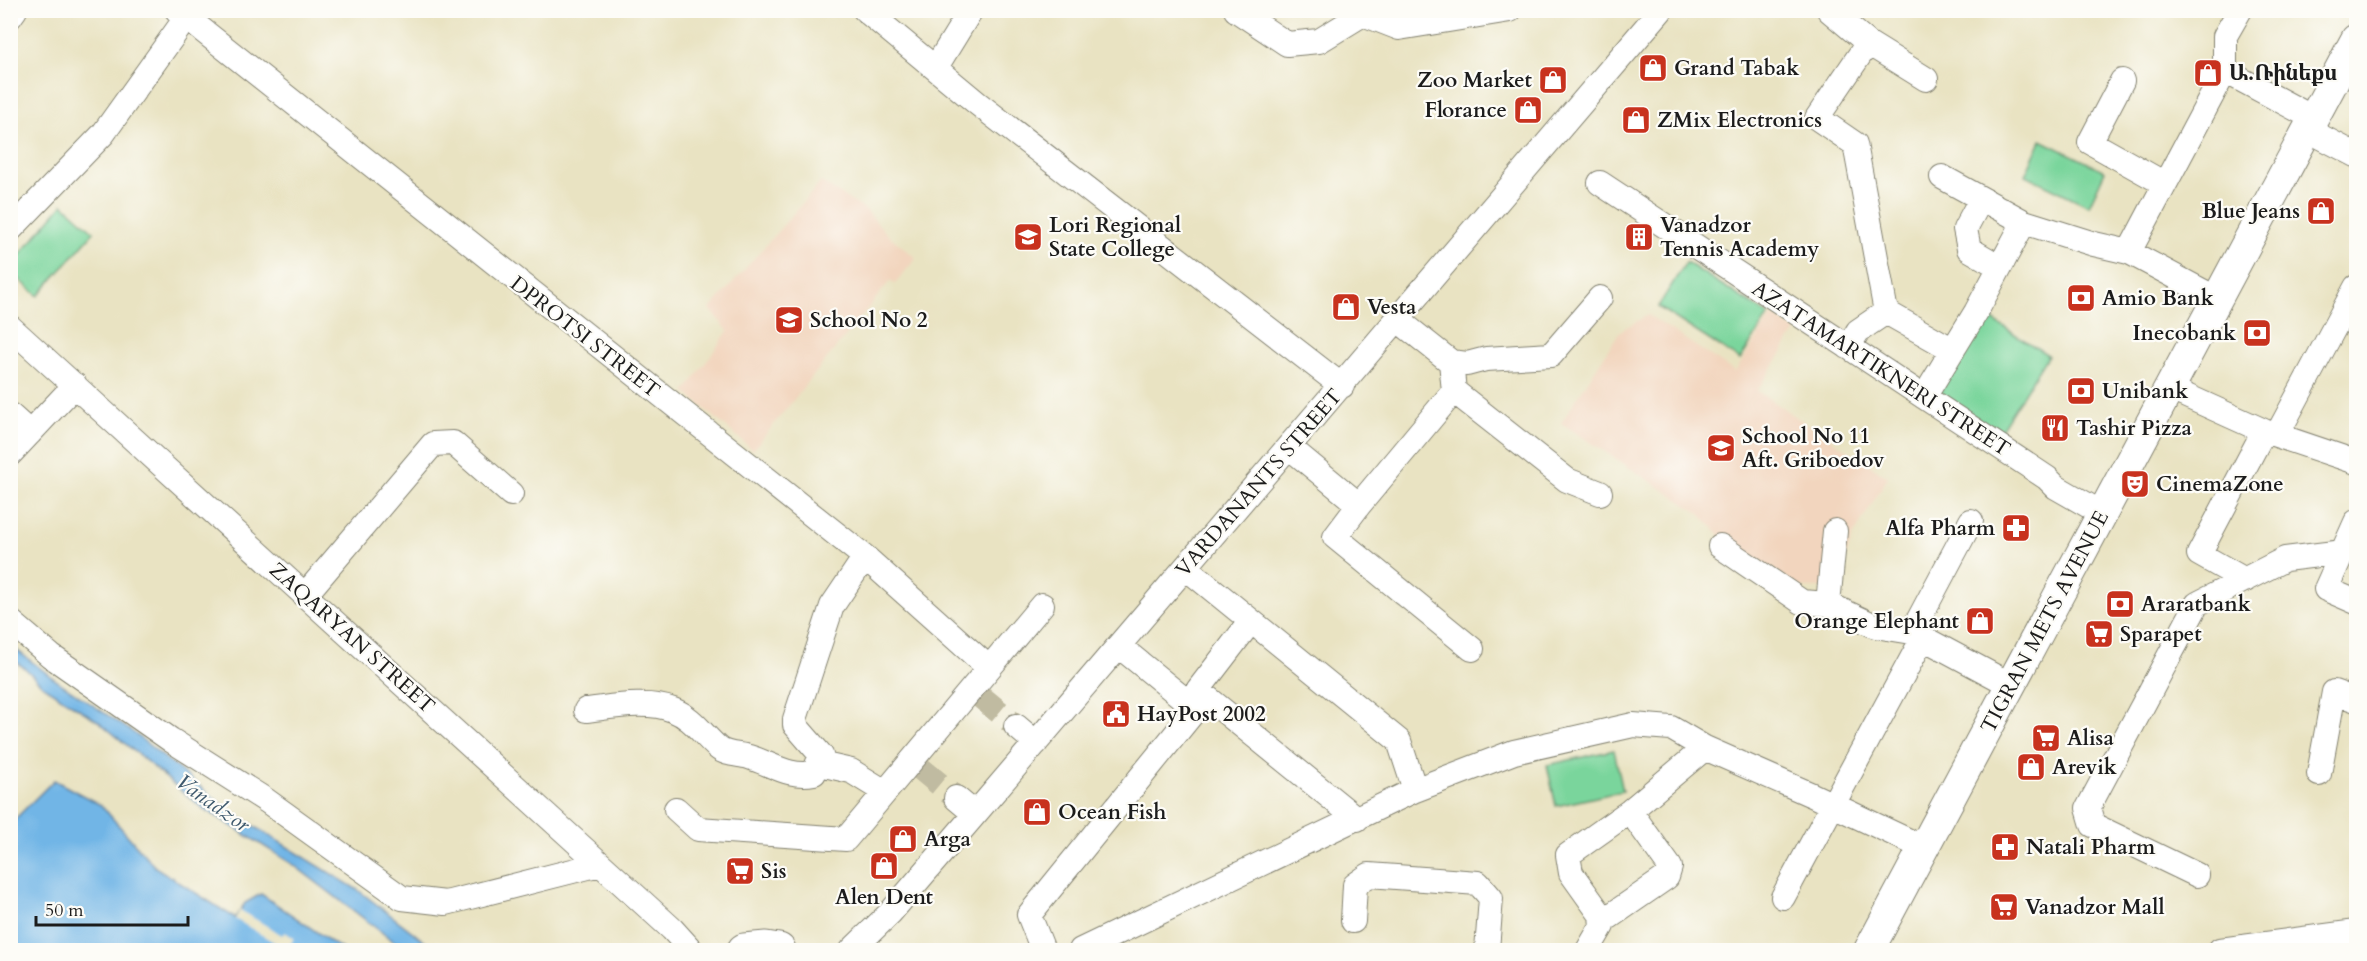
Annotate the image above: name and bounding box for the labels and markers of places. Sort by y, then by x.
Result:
shop icon: Grand Tabak [1637,52,1669,84]
place label: Grand Tabak [1674,54,1799,83]
shop icon: Ա.Ռինեքս [2192,57,2224,89]
place label: Ա.Ռինեքս [2229,59,2337,88]
shop icon: Zoo Market [1537,64,1569,96]
place label: Zoo Market [1417,66,1533,95]
shop icon: Florance [1512,94,1544,126]
place label: Florance [1424,96,1507,125]
shop icon: ZMix Electronics [1620,104,1652,136]
place label: ZMix Electronics [1657,106,1822,135]
shop icon: Blue Jeans [2305,195,2337,227]
place label: Blue Jeans [2202,197,2300,226]
place label: Lori Regional State College [1049,211,1181,264]
place label: Vanadzor Tennis Academy [1660,211,1819,264]
school or university icon: Lori Regional State College [1012,221,1044,253]
building icon: Vanadzor Tennis Academy [1623,221,1655,253]
bank icon: Amio Bank [2065,282,2097,314]
place label: Amio Bank [2102,284,2214,313]
shop icon: Vesta [1330,291,1362,323]
place label: Vesta [1367,293,1417,322]
school or university icon: School No 2 [773,304,805,336]
place label: School No 2 [810,306,928,335]
bank icon: Inecobank [2241,317,2273,349]
place label: Inecobank [2133,319,2236,348]
bank icon: Unibank [2065,375,2097,407]
place label: Unibank [2102,377,2188,406]
restaurant icon: Tashir Pizza [2039,412,2071,444]
place label: Tashir Pizza [2076,414,2193,443]
place label: School No 11 Aft. Griboedov [1742,422,1885,475]
school or university icon: School No 11 Aft. Griboedov [1705,432,1737,464]
theatre icon: CinemaZone [2119,468,2151,500]
place label: CinemaZone [2156,470,2284,499]
pharmacy icon: Alfa Pharm [2000,512,2032,544]
place label: Alfa Pharm [1885,514,1996,543]
bank icon: Araratbank [2104,588,2136,620]
place label: Araratbank [2141,590,2251,619]
shop icon: Orange Elephant [1964,605,1996,637]
place label: Orange Elephant [1794,607,1960,636]
supermarket icon: Sparapet [2083,618,2115,650]
place label: Sparapet [2120,620,2202,649]
public building icon: HayPost 2002 [1100,698,1132,730]
place label: HayPost 2002 [1137,700,1266,729]
supermarket icon: Alisa [2030,722,2062,754]
place label: Alisa [2067,724,2114,753]
shop icon: Arevik [2015,751,2047,783]
place label: Arevik [2052,753,2117,782]
shop icon: Ocean Fish [1021,796,1053,828]
place label: Ocean Fish [1058,798,1166,827]
shop icon: Arga [887,823,919,855]
place label: Arga [924,825,972,854]
pharmacy icon: Natali Pharm [1989,831,2021,863]
place label: Natali Pharm [2026,833,2156,862]
shop icon: Alen Dent [868,850,900,882]
supermarket icon: Sis [724,855,756,887]
place label: Sis [761,857,787,886]
place label: Alen Dent [835,883,933,912]
supermarket icon: Vanadzor Mall [1988,891,2020,923]
place label: Vanadzor Mall [2025,893,2165,922]

